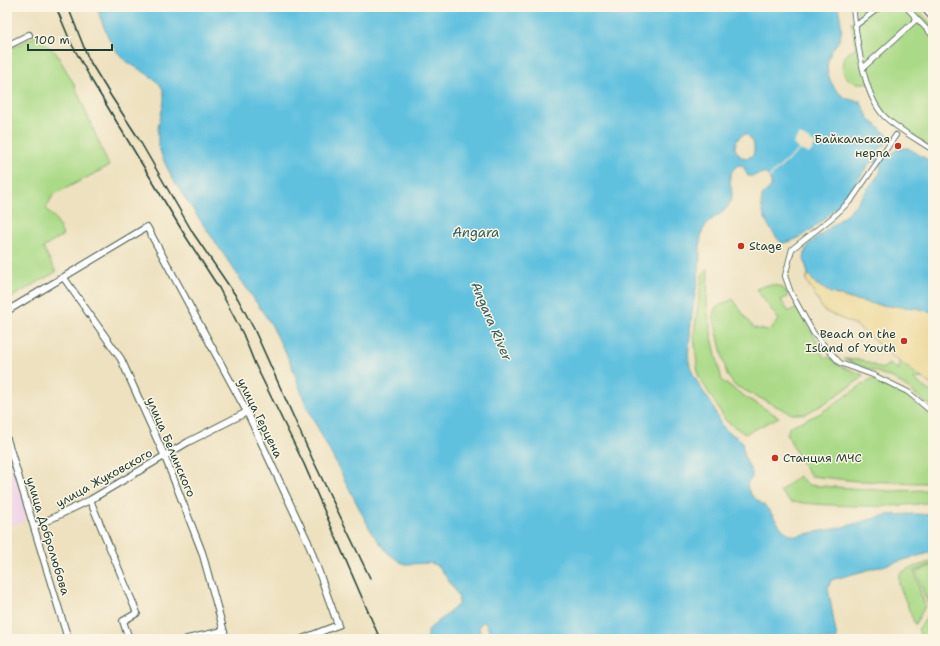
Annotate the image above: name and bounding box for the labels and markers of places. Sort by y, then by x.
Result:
place label: Байкальская нерпа [814,131,891,161]
marker: Байкальская нерпа [893,141,903,151]
place label: Stage [749,238,782,254]
marker: Stage [736,241,746,251]
place label: Beach on the Island of Youth [805,326,896,356]
marker: Beach on the Island of Youth [899,336,909,346]
place label: Станция МЧС [783,450,862,466]
marker: Станция МЧС [770,453,780,463]

